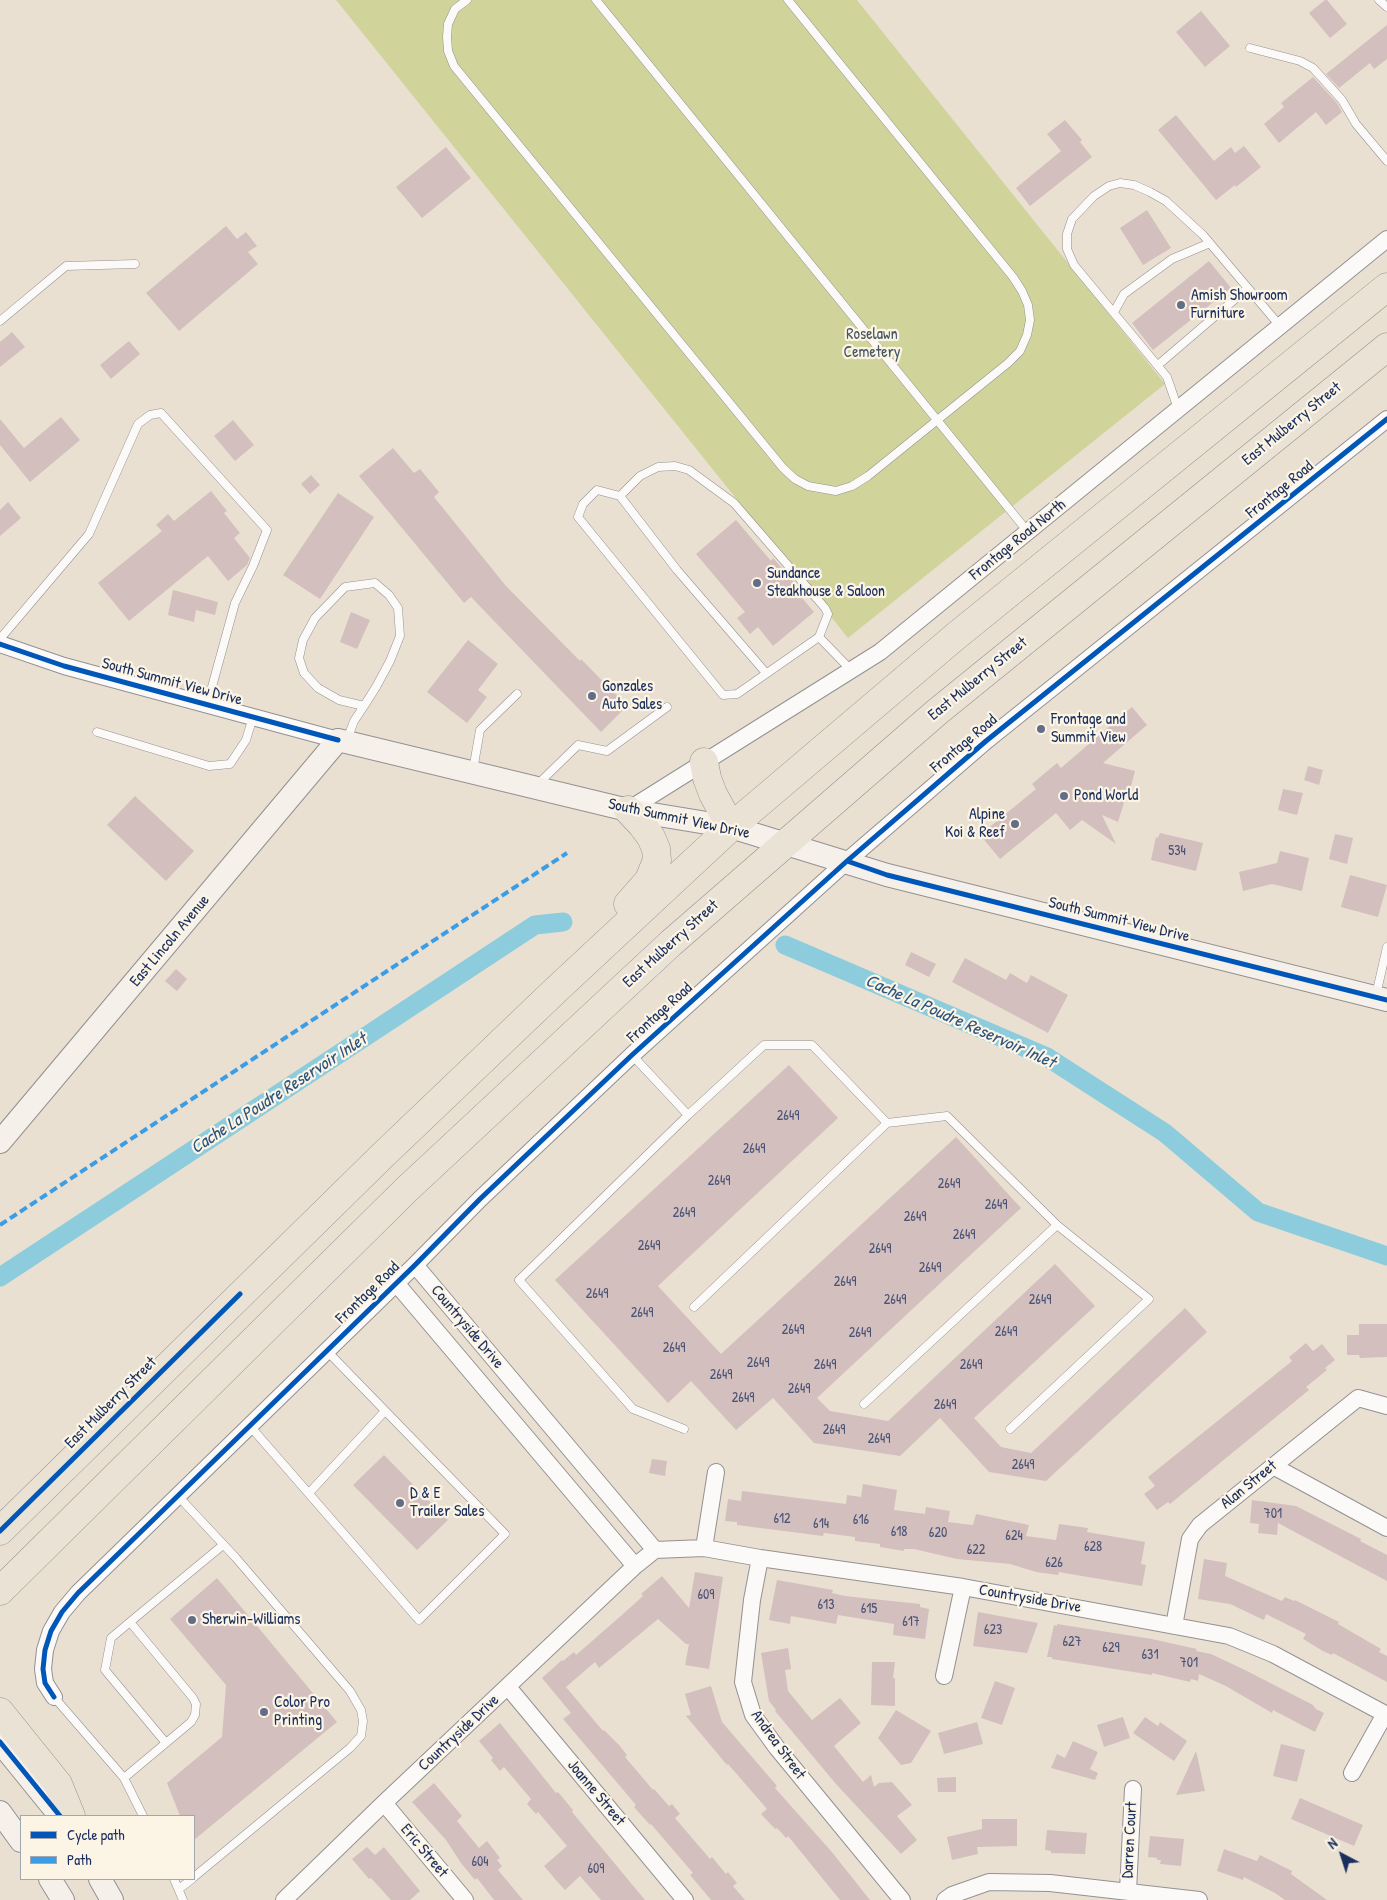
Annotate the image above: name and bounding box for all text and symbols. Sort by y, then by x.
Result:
place label: Amish Showroom Furniture [1191,286,1288,324]
marker: Amish Showroom Furniture [1175,299,1187,311]
park label: Roselawn Cemetery [843,325,901,363]
street label: East Mulberry Street [1239,378,1345,470]
street label: Frontage Road [1242,457,1318,523]
street label: Frontage Road North [966,495,1070,585]
place label: Sundance Steakhouse & Saloon [767,564,885,602]
marker: Sundance Steakhouse & Saloon [751,577,763,589]
street label: East Mulberry Street [925,633,1031,725]
street label: South Summit View Drive [100,654,244,710]
place label: Gonzales Auto Sales [602,677,662,715]
marker: Gonzales Auto Sales [586,690,598,702]
place label: Frontage and Summit View [1051,710,1126,748]
street label: Frontage Road [927,711,1001,777]
marker: Frontage and Summit View [1035,723,1047,735]
place label: Pond World [1074,786,1138,806]
marker: Pond World [1058,790,1070,802]
street label: South Summit View Drive [606,795,752,843]
place label: Alpine Koi & Reef [945,805,1005,843]
marker: Alpine Koi & Reef [1009,818,1021,830]
house number: 534 [1168,843,1186,859]
street label: East Lincoln Avenue [126,891,214,991]
street label: South Summit View Drive [1047,893,1191,947]
street label: East Mulberry Street [619,896,723,992]
water label: Cache La Poudre Reservoir Inlet [862,970,1058,1074]
street label: Frontage Road [623,979,697,1047]
water label: Cache La Poudre Reservoir Inlet [187,1029,371,1159]
house number: 2649 [777,1108,799,1124]
house number: 2649 [743,1141,765,1157]
house number: 2649 [708,1173,730,1189]
house number: 2649 [938,1176,960,1192]
house number: 2649 [985,1197,1007,1213]
house number: 2649 [673,1205,695,1221]
house number: 2649 [904,1209,926,1225]
house number: 2649 [953,1227,975,1243]
house number: 2649 [638,1238,660,1254]
house number: 2649 [869,1241,891,1257]
street label: Frontage Road [332,1258,404,1328]
house number: 2649 [919,1260,941,1276]
house number: 2649 [834,1274,856,1290]
street label: Countryside Drive [426,1281,508,1373]
house number: 2649 [586,1286,608,1302]
house number: 2649 [884,1292,906,1308]
house number: 2649 [1029,1292,1051,1308]
house number: 2649 [631,1305,653,1321]
house number: 2649 [782,1322,804,1338]
house number: 2649 [995,1324,1017,1340]
house number: 2649 [849,1325,871,1341]
house number: 2649 [663,1340,685,1356]
street label: East Mulberry Street [61,1353,161,1453]
house number: 2649 [747,1355,769,1371]
house number: 2649 [814,1357,836,1373]
house number: 2649 [960,1357,982,1373]
house number: 2649 [710,1367,732,1383]
house number: 2649 [788,1381,810,1397]
house number: 2649 [732,1390,754,1406]
house number: 2649 [934,1397,956,1413]
house number: 2649 [823,1422,845,1438]
house number: 2649 [868,1431,890,1447]
house number: 2649 [1012,1457,1034,1473]
street label: Alan Street [1217,1457,1281,1513]
place label: D & E Trailer Sales [410,1484,484,1522]
marker: D & E Trailer Sales [394,1497,406,1509]
house number: 701 [1264,1506,1282,1522]
house number: 612 [773,1511,791,1527]
house number: 616 [853,1512,869,1528]
house number: 614 [813,1516,829,1532]
house number: 618 [891,1524,907,1540]
house number: 620 [929,1525,947,1541]
house number: 624 [1005,1528,1023,1544]
house number: 628 [1084,1539,1102,1555]
house number: 622 [967,1542,985,1558]
house number: 626 [1045,1555,1063,1571]
street label: Countryside Drive [977,1581,1083,1617]
house number: 609 [698,1587,714,1603]
house number: 613 [818,1597,834,1613]
house number: 615 [861,1601,877,1617]
place label: Sherwin-Williams [202,1610,301,1630]
marker: Sherwin-Williams [186,1614,198,1626]
house number: 617 [902,1614,920,1630]
house number: 623 [984,1622,1002,1638]
house number: 627 [1062,1634,1082,1650]
house number: 629 [1102,1640,1120,1656]
house number: 631 [1142,1647,1158,1663]
house number: 701 [1180,1655,1198,1671]
street label: Countryside Drive [415,1691,503,1775]
place label: Color Pro Printing [274,1693,330,1731]
marker: Color Pro Printing [258,1706,270,1718]
street label: Andrea Street [746,1707,810,1783]
street label: Joanne Street [563,1756,629,1830]
street label: Darren Court [1118,1801,1142,1879]
legend [20,1815,195,1880]
street label: Eric Street [396,1820,452,1882]
text: Cycle path [67,1824,125,1845]
north arrow [1317,1830,1367,1880]
text: N [1323,1833,1341,1853]
text: Path [67,1849,92,1870]
house number: 604 [471,1854,489,1870]
house number: 609 [588,1861,604,1877]

